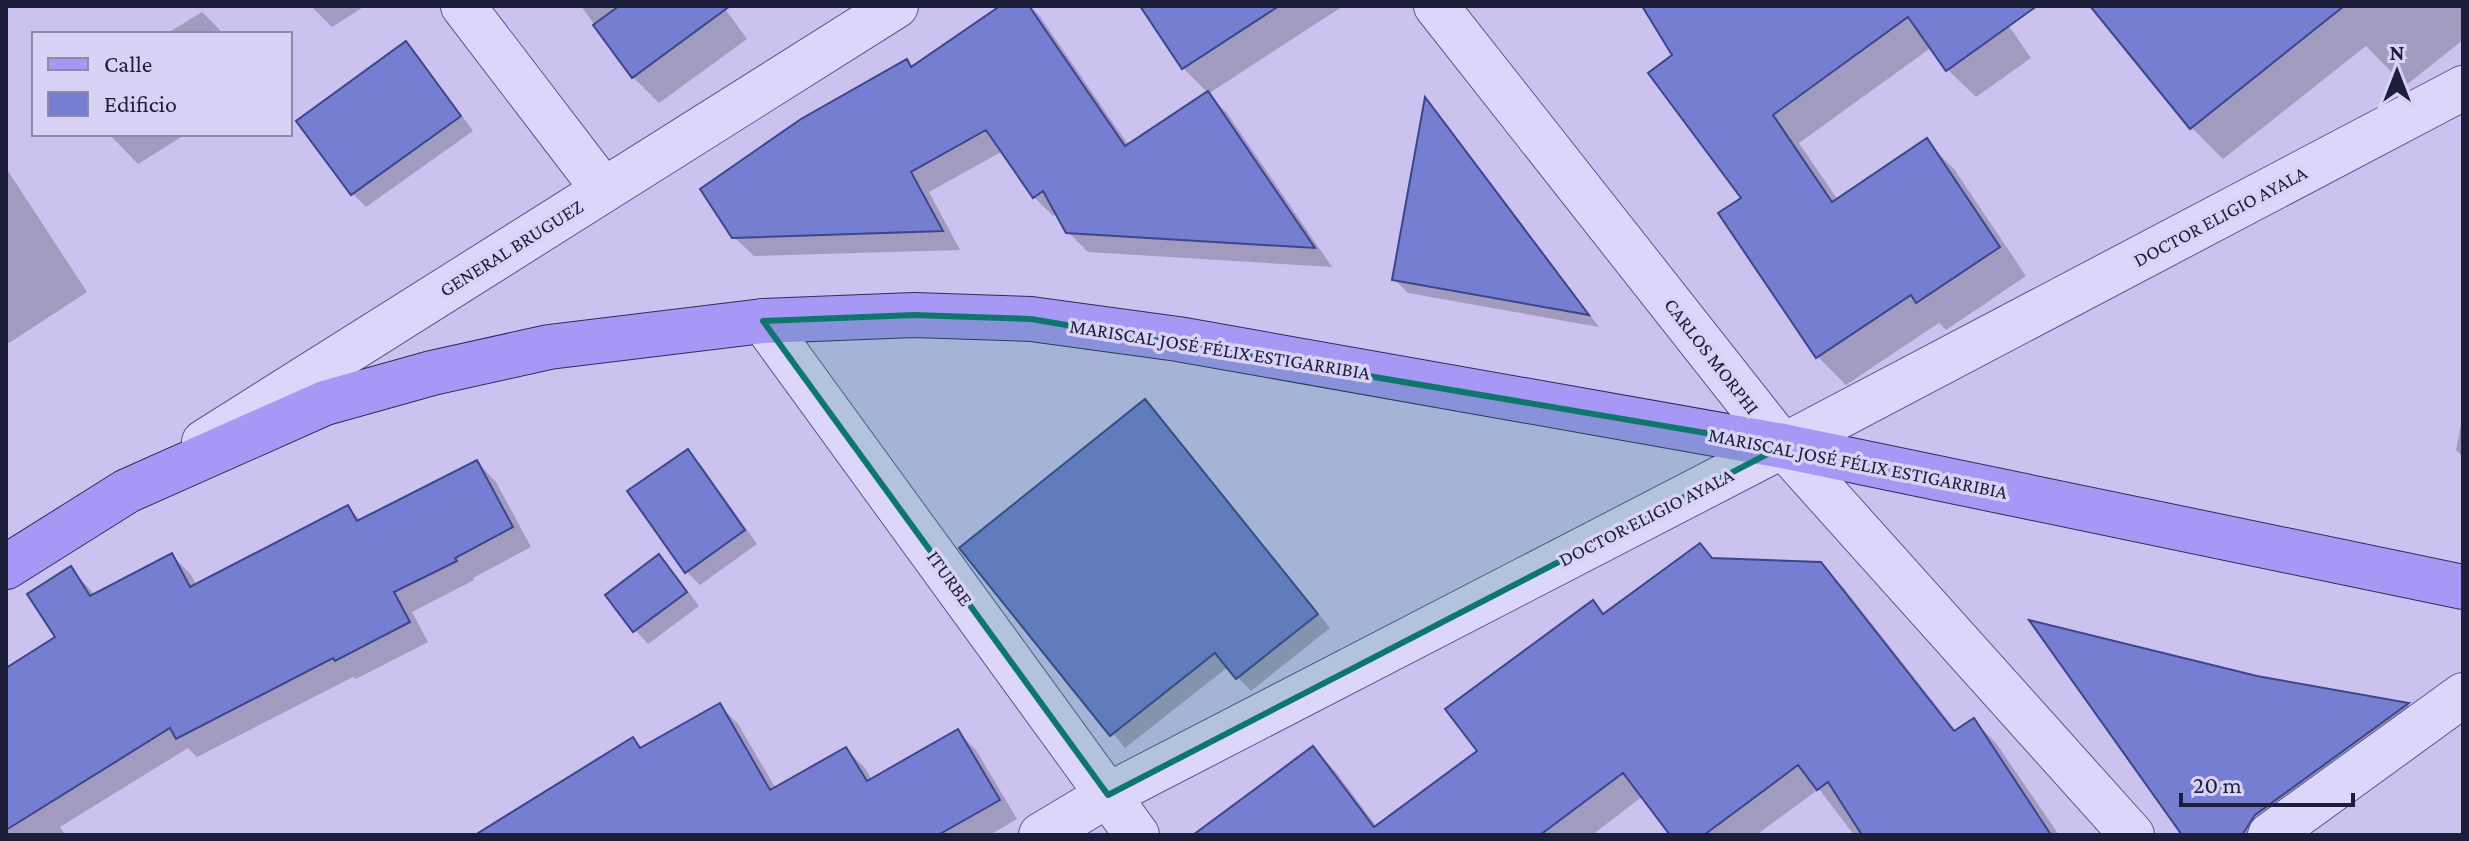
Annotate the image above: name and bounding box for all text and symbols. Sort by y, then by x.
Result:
legend [32,32,292,136]
north arrow [2357,32,2437,112]
text: N [2390,40,2405,65]
text: Calle [104,50,152,77]
text: Edificio [104,90,177,117]
street label: DOCTOR ELIGIO AYALA [2130,161,2311,271]
street label: GENERAL BRUGUEZ [435,195,587,301]
street label: CARLOS MORPHI [1660,294,1764,418]
street label: MARISCAL JOSÉ FÉLIX ESTIGARRIBIA [1068,314,1373,385]
street label: MARISCAL JOSÉ FÉLIX ESTIGARRIBIA [1706,423,2010,504]
street label: DOCTOR ELIGIO AYALA [1555,463,1738,571]
street label: ITURBE [923,546,977,610]
scale bar [2181,757,2353,807]
text: 20 m [2193,771,2242,798]

